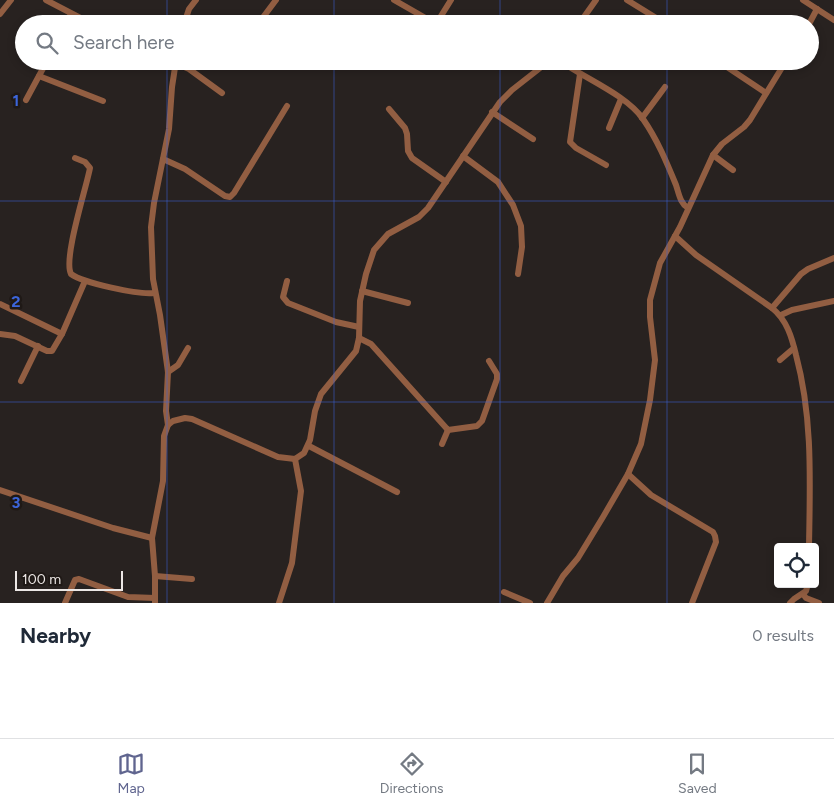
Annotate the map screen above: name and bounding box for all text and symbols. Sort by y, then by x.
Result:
search box [15,15,819,70]
icon: search [33,29,61,57]
text: Search here [73,31,175,54]
text: 1 [13,91,19,110]
text: 2 [11,292,21,311]
text: 3 [12,493,21,512]
map controls [774,543,819,588]
button: locate [774,543,819,588]
scale bar [15,568,122,591]
text: 100 m [22,571,61,588]
text: Nearby [20,623,91,648]
text: 0 results [752,626,814,645]
tab: Map [117,750,145,797]
tab: Directions [380,750,444,797]
tab: Saved [678,750,717,797]

